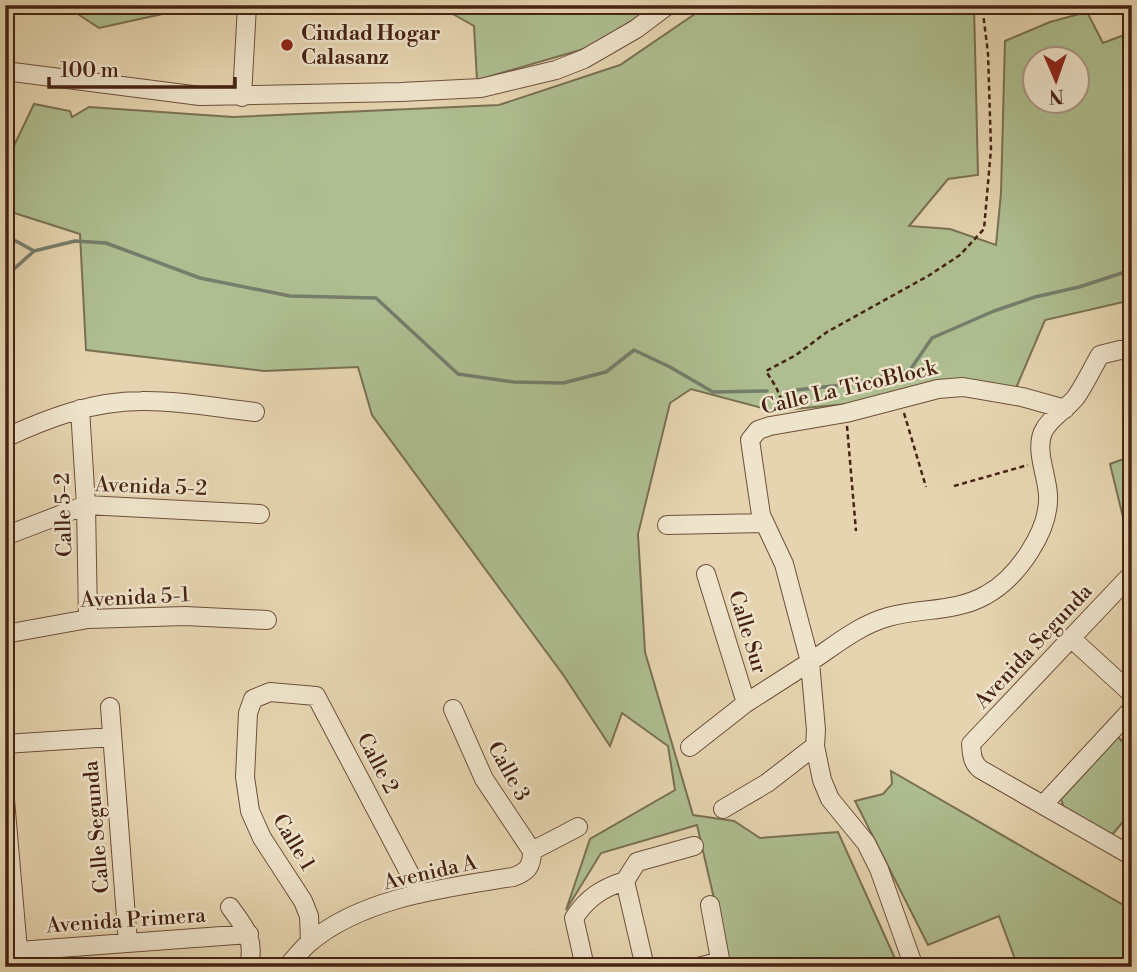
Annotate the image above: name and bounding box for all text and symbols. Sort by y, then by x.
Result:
place label: Ciudad Hogar Calasanz [301,21,441,71]
marker: Ciudad Hogar Calasanz [279,37,295,53]
scale bar [49,46,234,90]
north arrow [1021,46,1092,116]
text: 100 m [60,58,119,84]
text: N [1049,84,1064,108]
street label: Calle La TicoBlock [759,355,941,421]
street label: Calle 5-2 [50,472,78,558]
street label: Avenida 5-2 [93,472,208,502]
street label: Avenida Segunda [969,579,1098,715]
street label: Avenida 5-1 [79,582,190,614]
street label: Calle Sur [722,588,772,677]
street label: Calle 2 [351,729,404,798]
street label: Calle 3 [481,737,535,806]
street label: Calle Segunda [78,759,116,894]
street label: Calle 1 [266,809,320,876]
street label: Avenida A [380,850,480,897]
street label: Avenida Primera [44,902,207,940]

